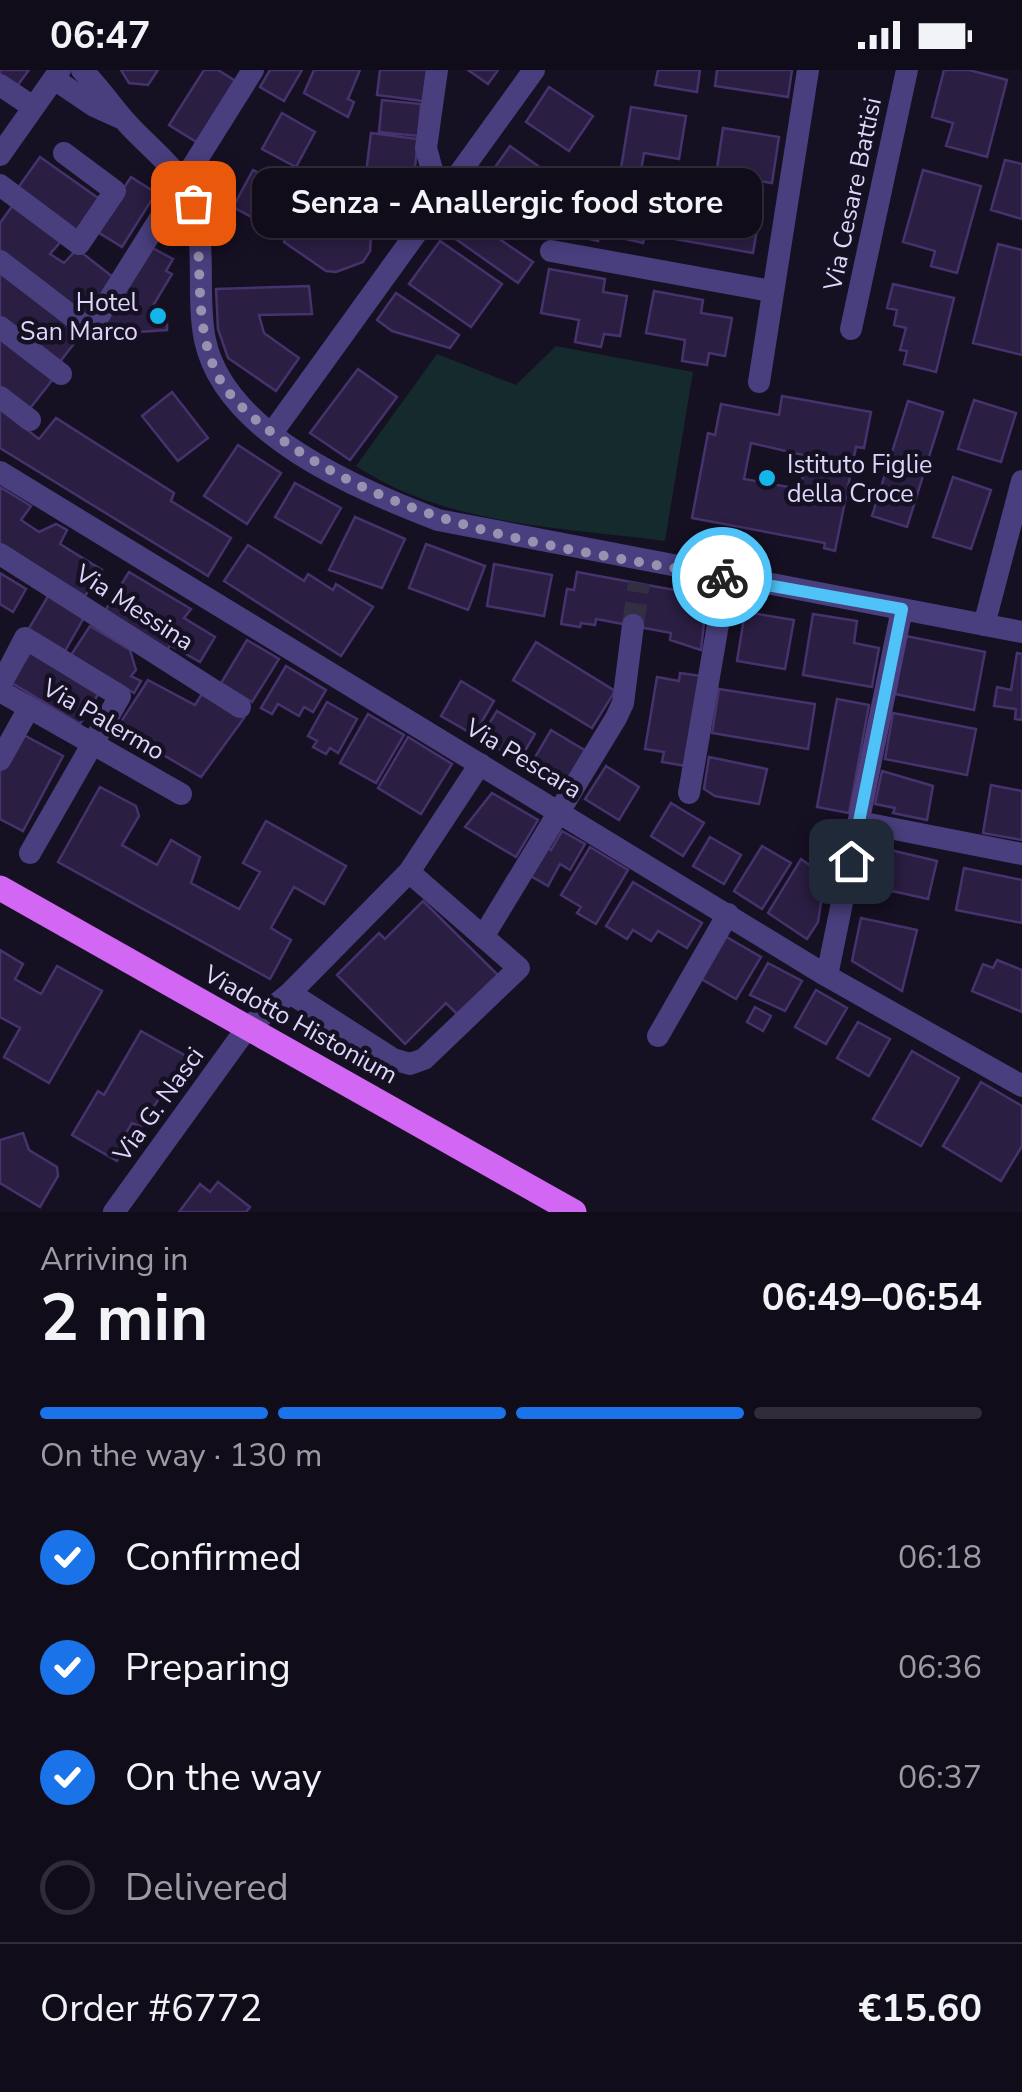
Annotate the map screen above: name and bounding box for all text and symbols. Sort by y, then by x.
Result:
text: 06:47 [50,10,151,61]
street label: Via Cesare Battisi [816,94,890,295]
pin [151,161,236,246]
callout: Senza - Anallergic food store [253,168,763,238]
icon: bag [166,176,221,231]
text: Senza - Anallergic food store [291,181,723,224]
place label: Hotel San Marco [20,286,139,349]
marker: Hotel San Marco [147,305,169,327]
place label: Istituto Figlie della Croce [787,448,932,511]
marker: Istituto Figlie della Croce [756,467,778,489]
courier [672,527,772,627]
icon: bike [695,550,750,605]
street label: Via Messina [68,556,200,659]
street label: Via Palermo [35,671,171,769]
street label: Via Pescara [458,710,588,807]
pin [809,819,894,904]
icon: home [824,834,879,889]
street label: Viadotto Histonium [197,957,404,1092]
street label: Via G. Nasci [105,1040,212,1170]
text: Arriving in [40,1238,188,1281]
text: 06:49–06:54 [762,1272,982,1323]
text: 2 min [40,1274,208,1363]
text: On the way · 130 m [40,1434,322,1477]
icon: check [40,1530,95,1585]
text: Confirmed [125,1532,302,1583]
text: 06:18 [898,1536,982,1579]
icon: check [40,1640,95,1695]
text: Preparing [125,1642,291,1693]
text: 06:36 [898,1646,982,1689]
icon: check [40,1750,95,1805]
text: On the way [125,1752,321,1803]
text: 06:37 [898,1756,982,1799]
text: Delivered [125,1862,289,1913]
text: Order #6772 [40,1983,262,2034]
text: €15.60 [859,1983,982,2034]

